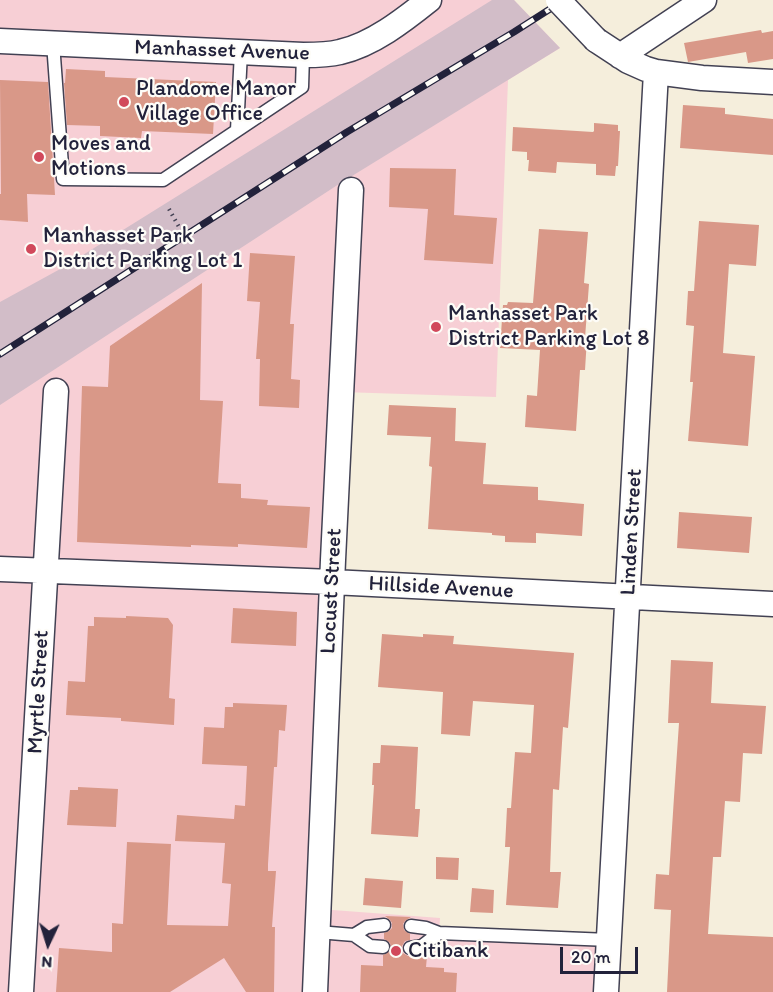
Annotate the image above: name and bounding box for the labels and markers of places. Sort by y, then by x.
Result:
place label: Plandome Manor Village Office [136,76,296,128]
marker: Plandome Manor Village Office [117,95,131,109]
place label: Moves and Motions [51,131,151,182]
marker: Moves and Motions [32,150,46,164]
place label: Manhasset Park District Parking Lot 1 [43,223,242,274]
marker: Manhasset Park District Parking Lot 1 [24,242,38,256]
place label: Manhasset Park District Parking Lot 8 [448,301,649,352]
marker: Manhasset Park District Parking Lot 8 [429,320,443,334]
place label: Citibank [408,938,488,964]
marker: Citibank [389,944,403,958]

